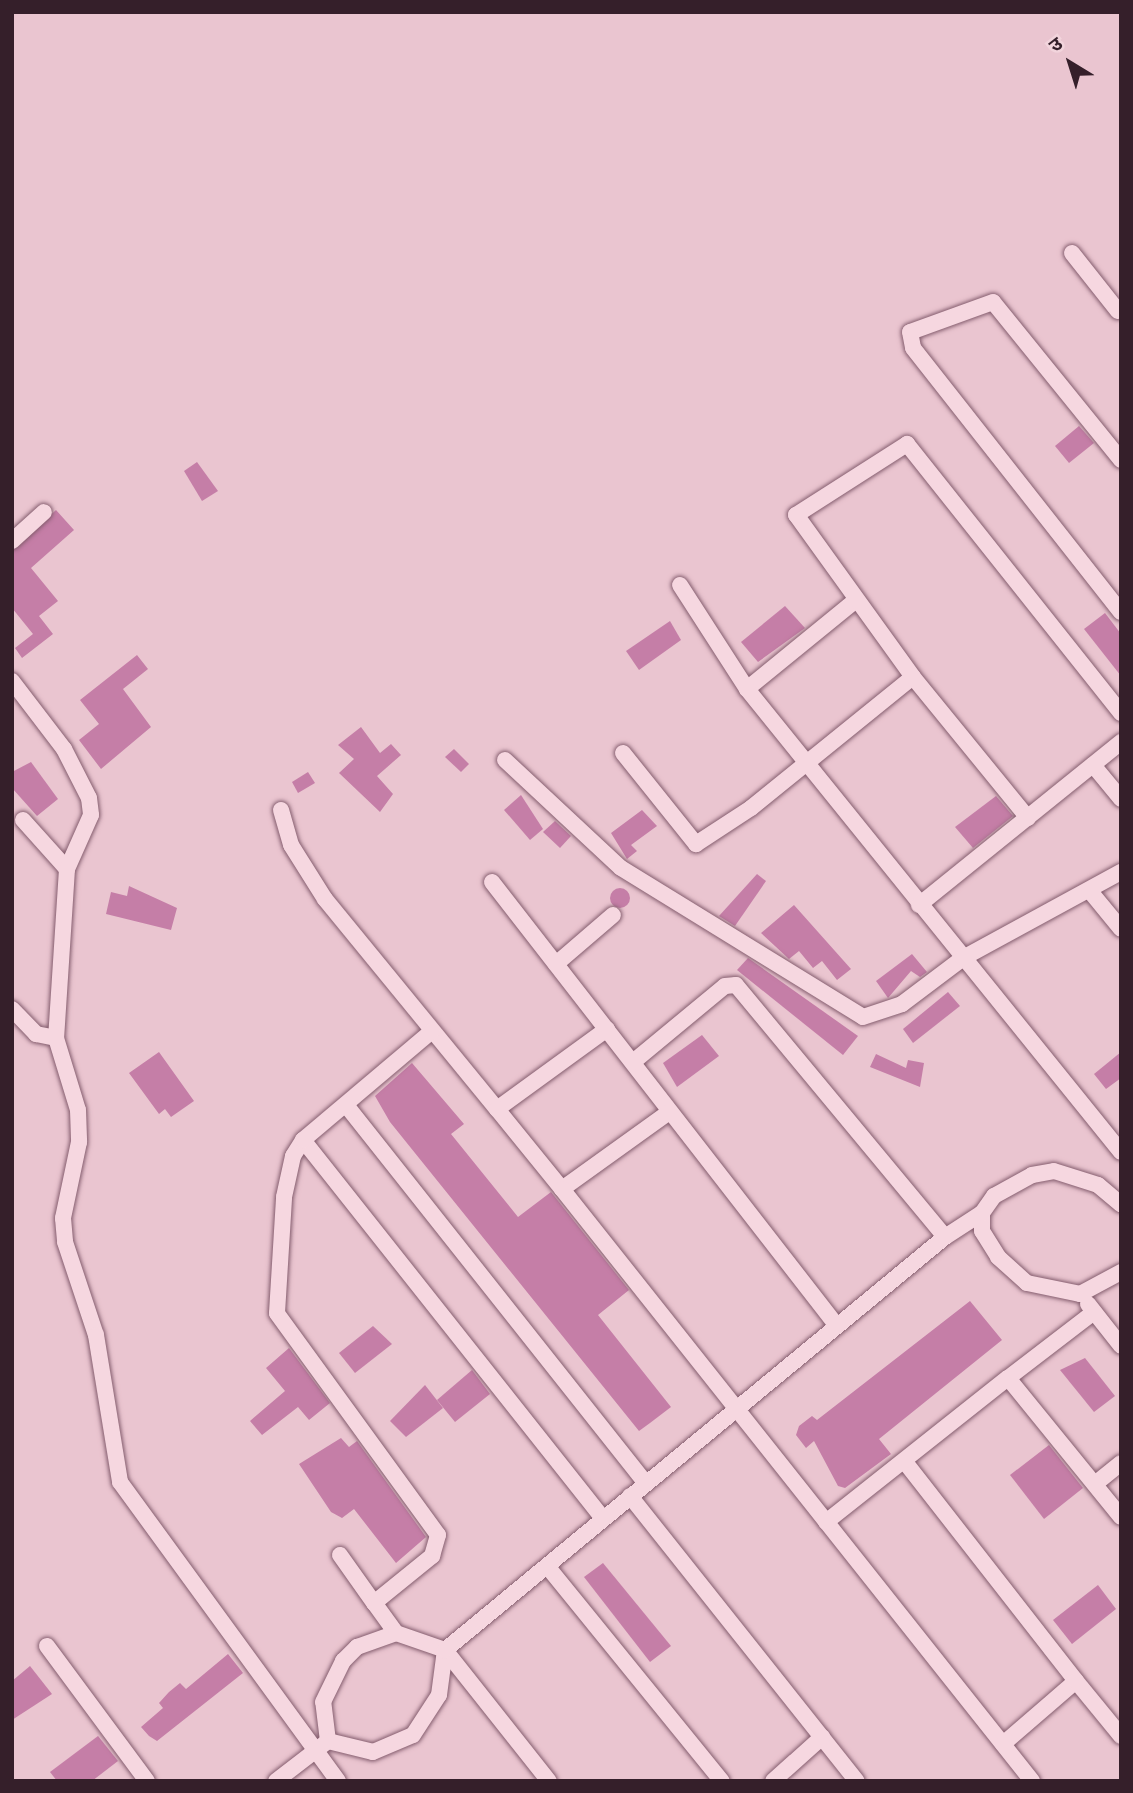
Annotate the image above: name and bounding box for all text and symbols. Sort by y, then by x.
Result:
north arrow [1035,28,1105,98]
text: उ [1045,33,1069,59]

